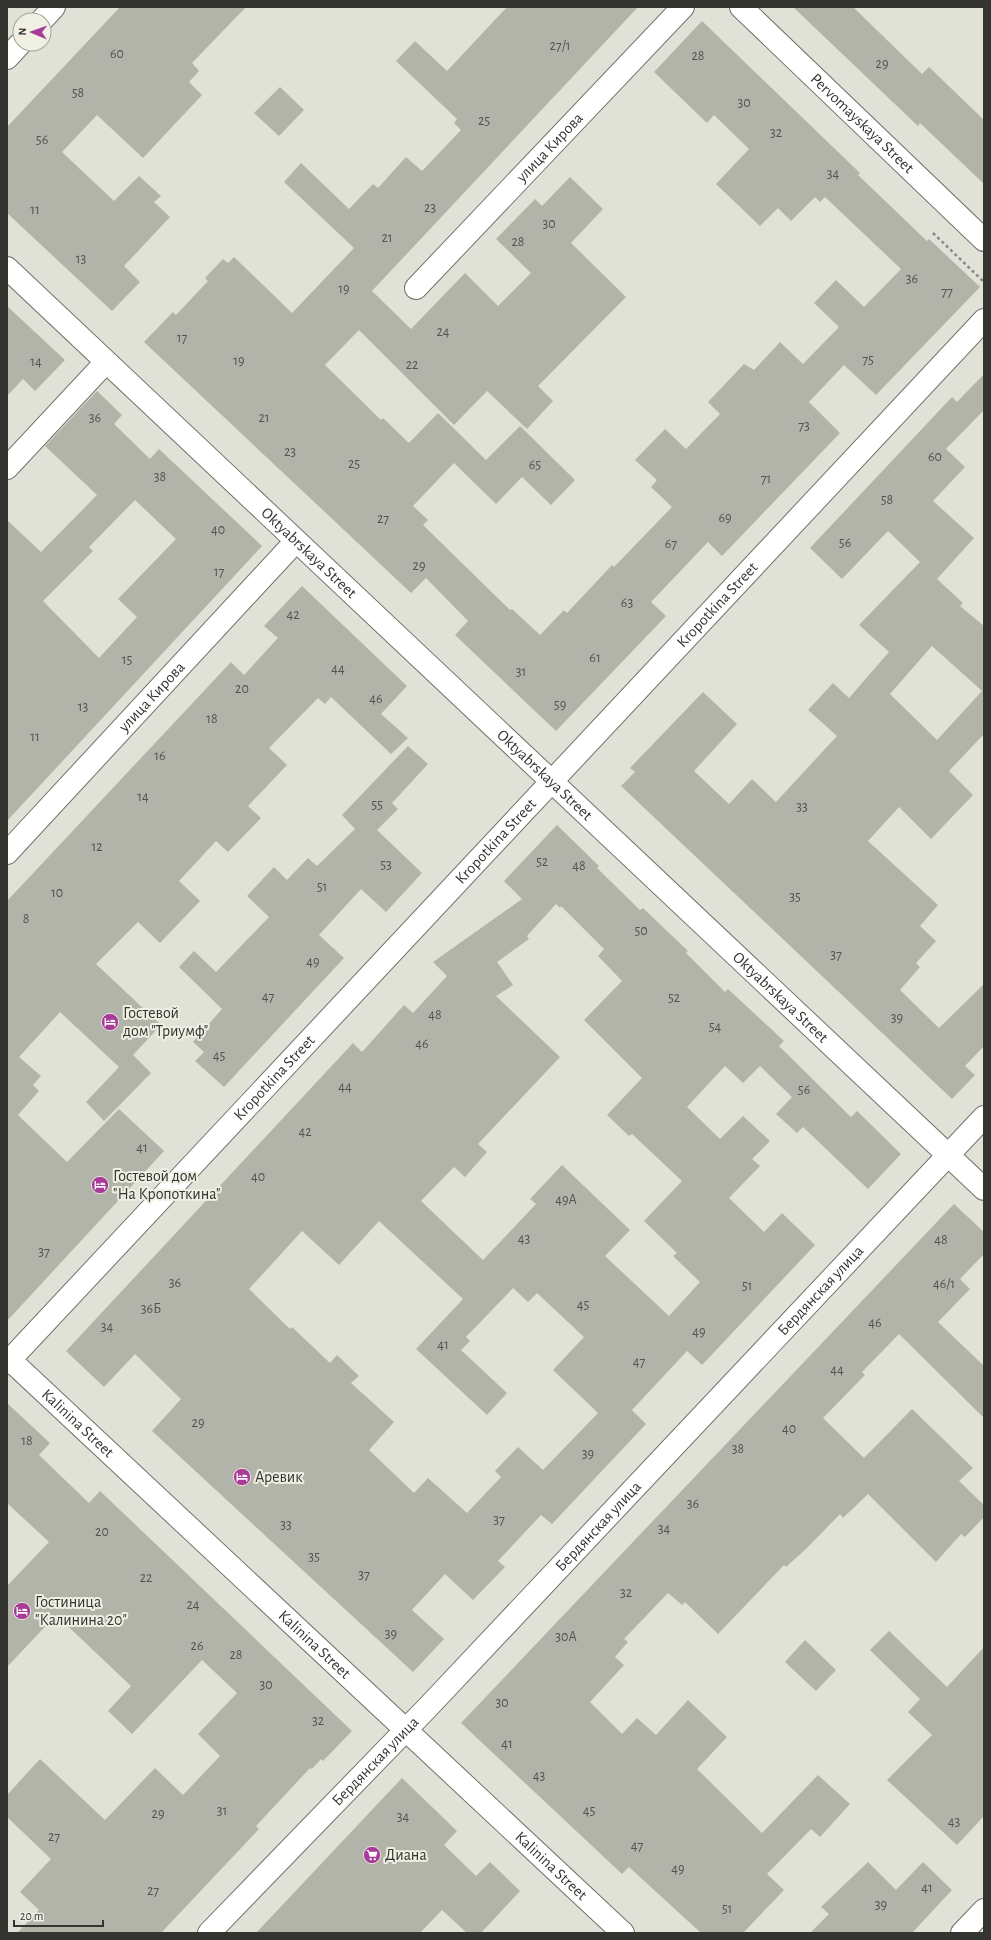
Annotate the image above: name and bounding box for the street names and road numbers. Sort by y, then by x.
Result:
street label: Pervomayskaya Street [808,70,917,176]
street label: улица Кирова [513,110,586,187]
street label: Oktyabrskaya Street [258,504,360,601]
street label: Kropotkina Street [674,559,761,650]
street label: улица Кирова [115,659,188,736]
street label: Oktyabrskaya Street [494,726,595,823]
street label: Kropotkina Street [452,796,539,887]
street label: Oktyabrskaya Street [730,949,831,1046]
street label: Kropotkina Street [231,1032,318,1123]
street label: Бердянская улица [775,1242,866,1339]
street label: Kalinina Street [39,1386,117,1461]
street label: Бердянская улица [552,1478,644,1574]
street label: Kalinina Street [275,1607,354,1682]
street label: Бердянская улица [329,1714,422,1809]
street label: Kalinina Street [512,1829,590,1903]

